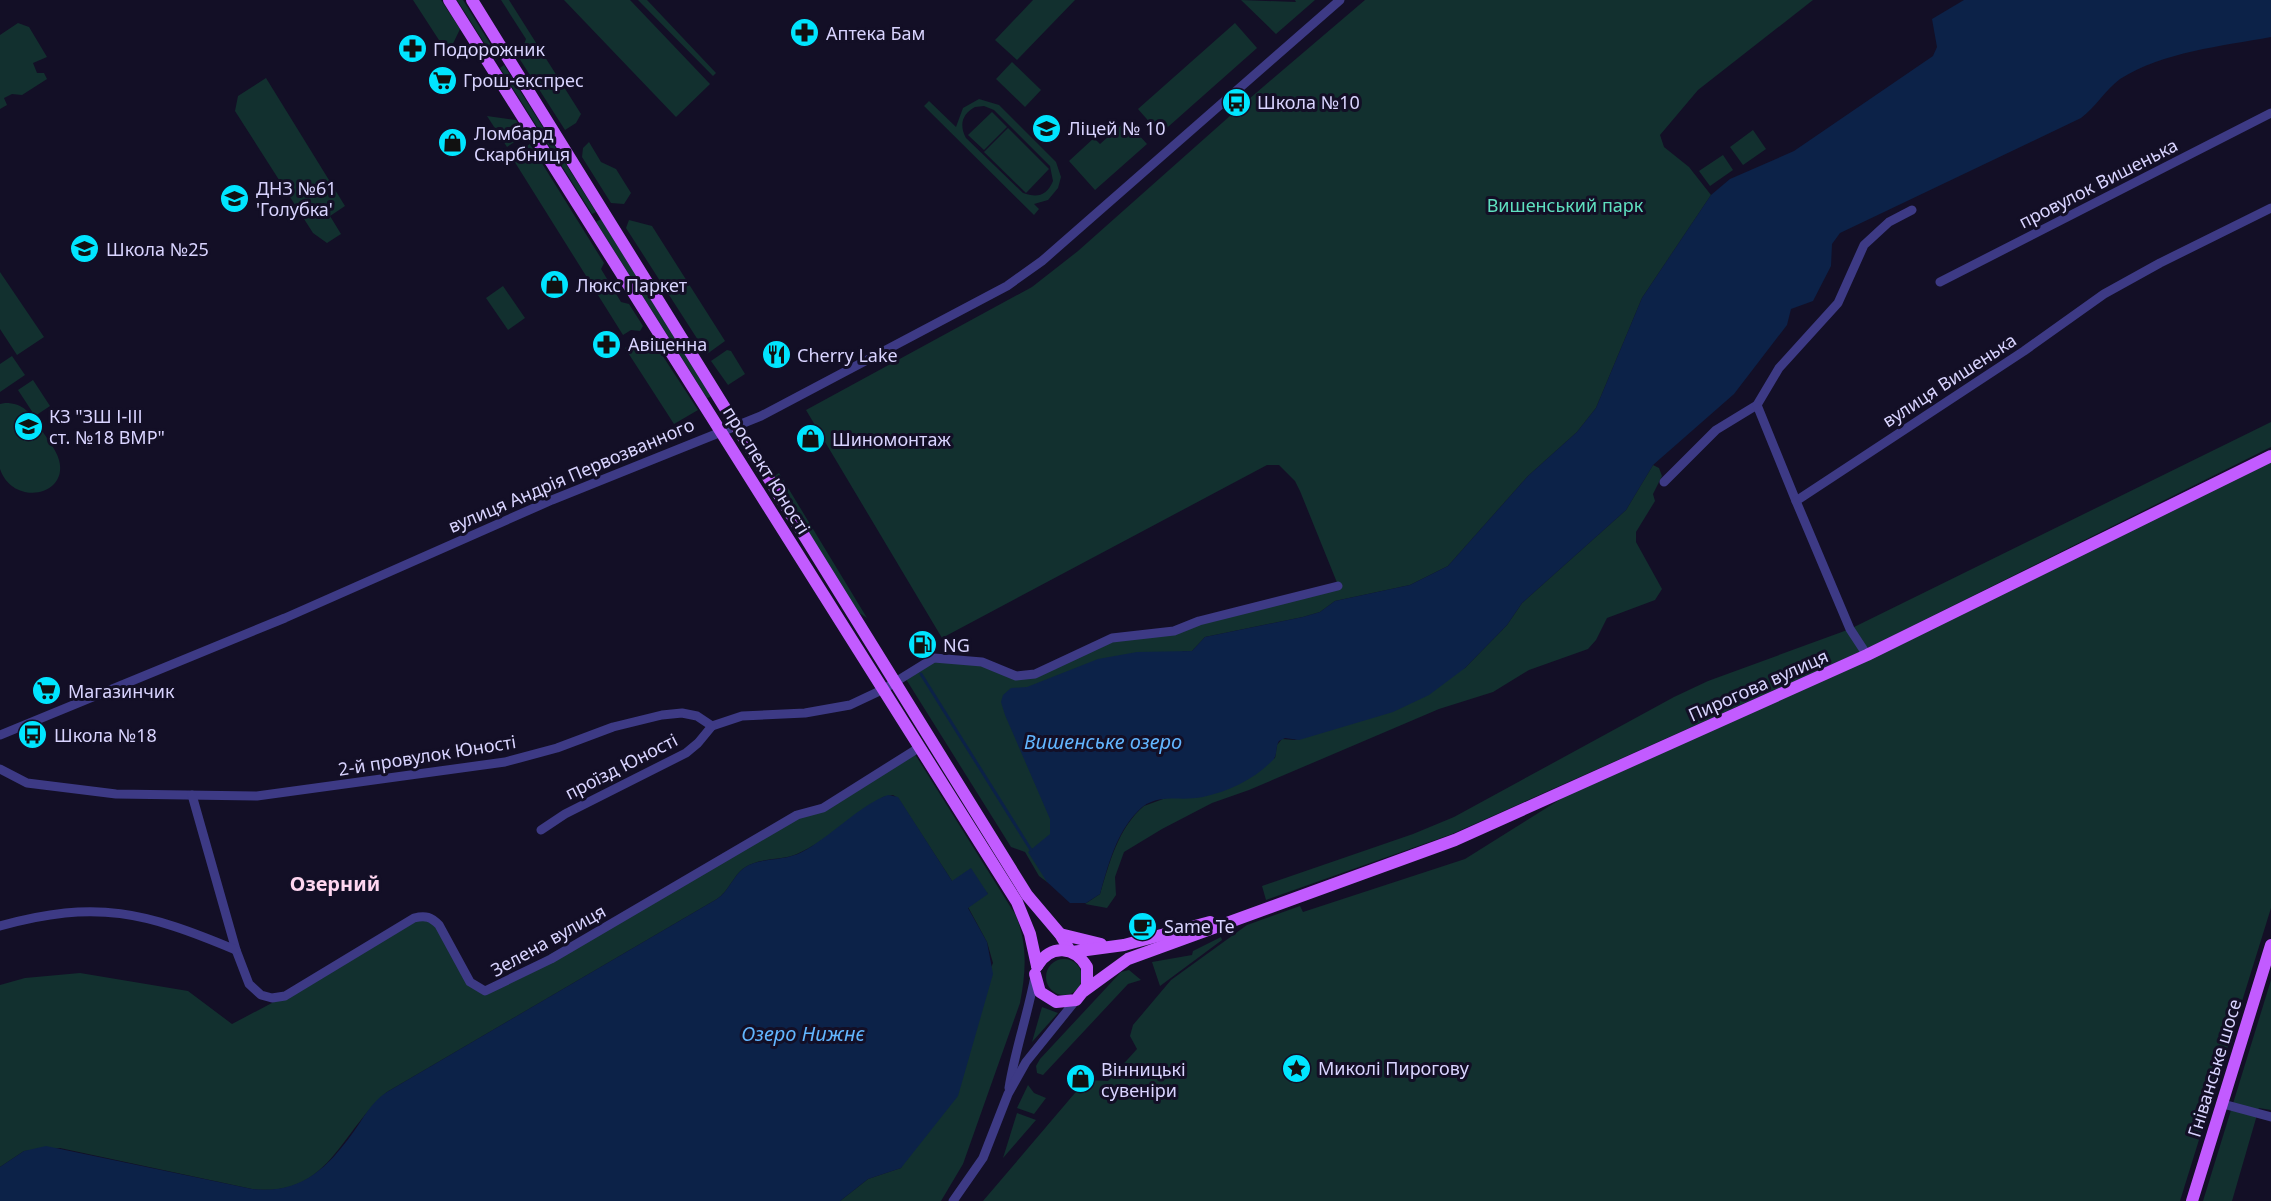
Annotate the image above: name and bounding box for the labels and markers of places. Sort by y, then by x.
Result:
pharmacy icon: Аптека Бам [789,17,821,49]
place label: Аптека Бам [826,21,925,45]
pharmacy icon: Подорожник [396,33,428,65]
place label: Подорожник [433,37,545,61]
supermarket icon: Грош-експрес [426,64,458,96]
place label: Грош-експрес [463,68,584,92]
bus stop icon: Школа №10 [1220,86,1252,118]
place label: Школа №10 [1257,90,1360,114]
school or university icon: Ліцей № 10 [1031,112,1063,144]
place label: Ліцей № 10 [1068,116,1166,140]
place label: Ломбард Скарбниця [474,121,570,166]
shop icon: Ломбард Скарбниця [437,127,469,159]
place label: ДНЗ №61 'Голубка' [256,176,337,221]
school or university icon: ДНЗ №61 'Голубка' [219,182,251,214]
school or university icon: Школа №25 [69,233,101,265]
place label: Школа №25 [106,237,209,261]
shop icon: Люкс Паркет [539,269,571,301]
place label: Люкс Паркет [576,273,688,297]
pharmacy icon: Авіценна [591,328,623,360]
place label: Авіценна [628,332,707,356]
restaurant icon: Cherry Lake [760,339,792,371]
place label: Cherry Lake [797,343,898,367]
place label: КЗ "ЗШ І-ІІІ ст. №18 ВМР" [49,404,165,449]
school or university icon: КЗ "ЗШ І-ІІІ ст. №18 ВМР" [12,410,44,442]
shop icon: Шиномонтаж [795,423,827,455]
place label: Шиномонтаж [832,427,951,451]
fuel station icon: NG [906,629,938,661]
place label: NG [943,633,970,657]
supermarket icon: Магазинчик [31,675,63,707]
place label: Магазинчик [68,679,175,703]
bus stop icon: Школа №18 [17,719,49,751]
place label: Школа №18 [54,723,157,747]
cafe icon: Same Te [1127,910,1159,942]
place label: Same Te [1164,914,1235,938]
place icon: Миколі Пирогову [1281,1052,1313,1084]
place label: Миколі Пирогову [1318,1056,1470,1080]
place label: Вінницькі сувеніри [1101,1057,1186,1102]
shop icon: Вінницькі сувеніри [1064,1063,1096,1095]

